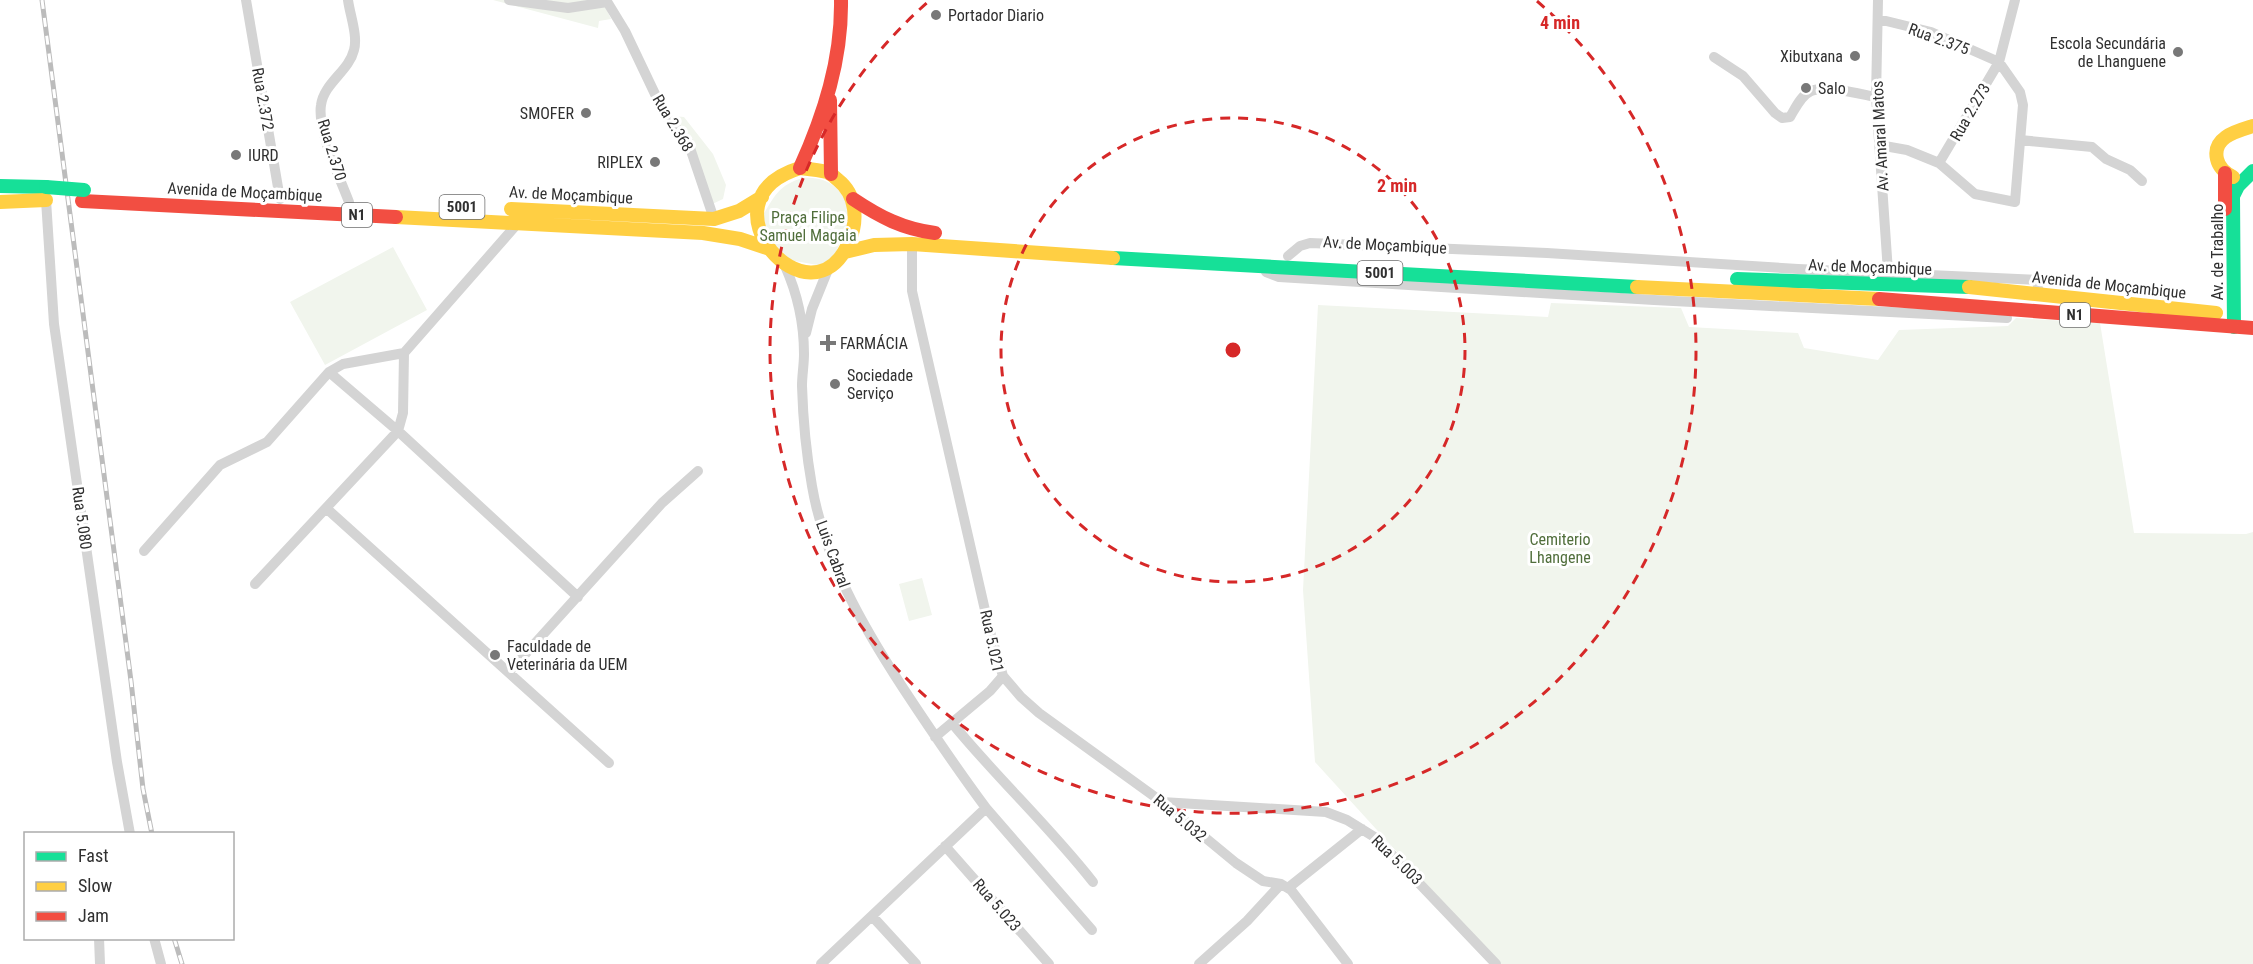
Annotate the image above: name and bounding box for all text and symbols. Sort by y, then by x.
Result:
place label: Portador Diario [948,6,1044,25]
marker: Portador Diario [929,8,943,22]
text: 4 min [1540,12,1580,33]
street label: Rua 2.375 [1906,19,1972,59]
place label: Escola Secundária de Lhanguene [2050,34,2166,71]
marker: Escola Secundária de Lhanguene [2171,45,2185,59]
place label: Xibutxana [1780,47,1843,66]
marker: Xibutxana [1848,49,1862,63]
street label: Rua 2.372 [248,66,278,132]
place label: Salo [1818,79,1846,98]
street label: Av. Amaral Matos [1868,80,1892,192]
street label: Rua 2.273 [1946,80,1994,144]
marker: Salo [1799,81,1813,95]
street label: Rua 2.368 [649,91,697,155]
place label: SMOFER [520,104,575,123]
marker: SMOFER [579,106,593,120]
street label: Rua 2.370 [314,117,350,183]
place label: IURD [248,146,279,165]
marker: IURD [229,148,243,162]
place label: RIPLEX [597,153,643,172]
marker: RIPLEX [648,155,662,169]
text: 2 min [1377,175,1417,196]
street label: Avenida de Moçambique [167,178,323,206]
street label: Av. de Moçambique [509,182,633,208]
road number: 5001 [440,195,484,219]
road number: N1 [342,203,372,227]
street label: Av. de Trabalho [2208,204,2227,300]
park label: Praça Filipe Samuel Magaia [759,208,857,245]
street label: Av. de Moçambique [1323,232,1447,258]
street label: Av. de Moçambique [1808,255,1932,279]
road number: 5001 [1358,261,1402,285]
street label: Avenida de Moçambique [2031,267,2187,303]
road number: N1 [2060,303,2090,327]
place label: FARMÁCIA [840,334,908,353]
marker: FARMÁCIA [821,336,835,350]
centre of rings [1223,340,1243,360]
place label: Sociedade Serviço [847,366,913,403]
marker: Sociedade Serviço [828,377,842,391]
street label: Rua 5.080 [68,485,96,551]
street label: Luis Cabral [812,518,854,590]
park label: Cemiterio Lhangene [1529,530,1591,567]
street label: Rua 5.021 [976,608,1008,674]
place label: Faculdade de Veterinária da UEM [507,637,628,674]
marker: Faculdade de Veterinária da UEM [488,648,502,662]
street label: Rua 5.032 [1150,790,1210,846]
street label: Rua 5.003 [1368,831,1426,889]
legend [24,832,234,940]
text: Fast [78,845,109,866]
text: Slow [78,875,113,896]
street label: Rua 5.023 [969,875,1025,935]
text: Jam [78,905,109,926]

